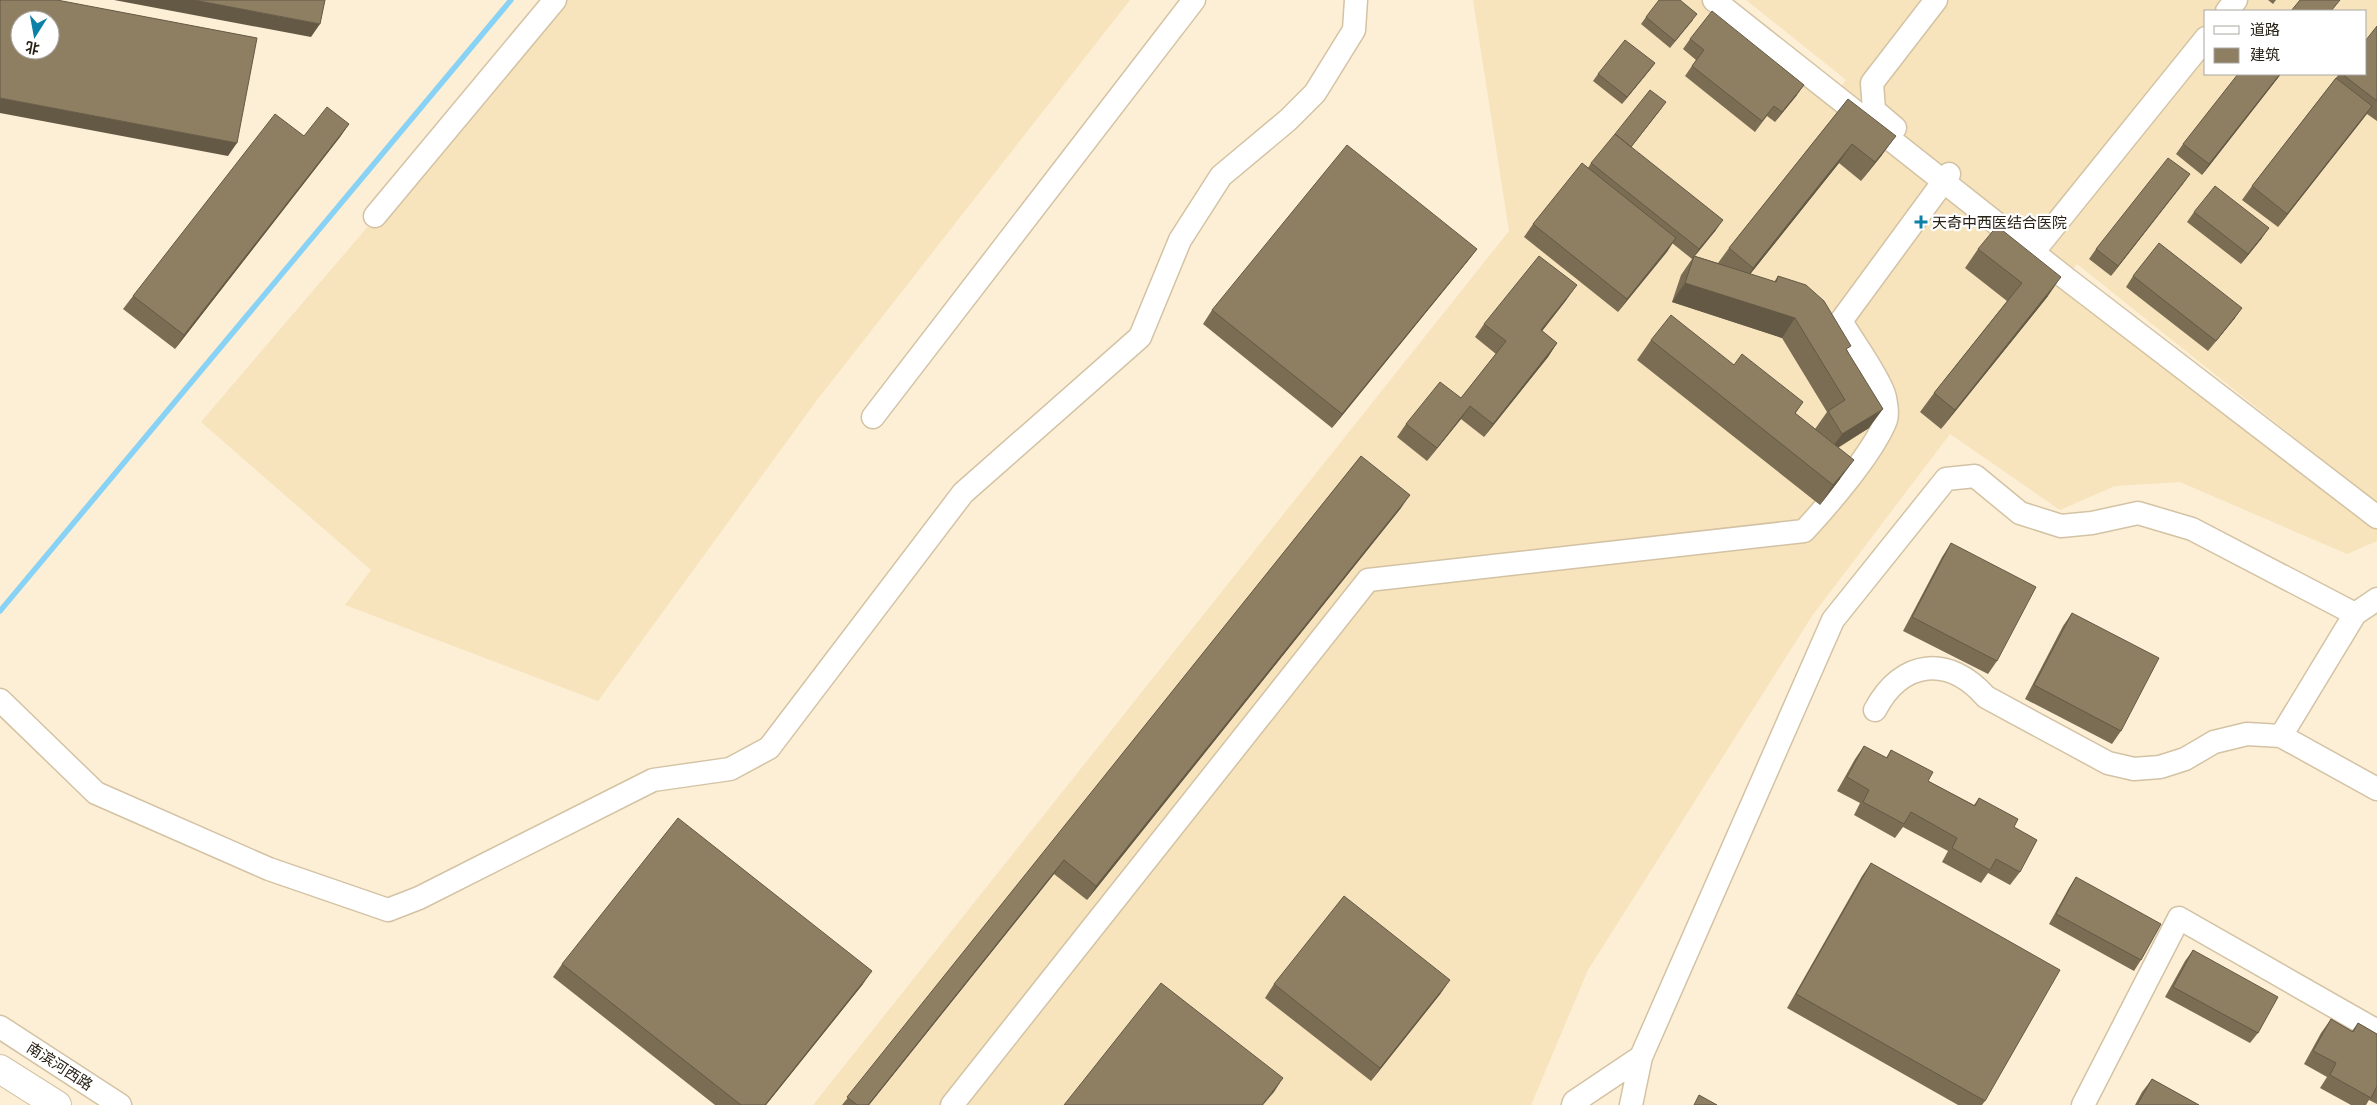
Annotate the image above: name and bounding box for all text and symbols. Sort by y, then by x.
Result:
north arrow [10,10,60,60]
legend [2204,10,2367,75]
text: 道路 [2250,20,2280,39]
text: 北 [24,38,41,58]
text: 建筑 [2250,45,2280,64]
place label: 天奇中西医结合医院 [1932,213,2067,232]
marker: 天奇中西医结合医院 [1914,215,1928,229]
street label: 南滨河西路 [23,1038,97,1094]

